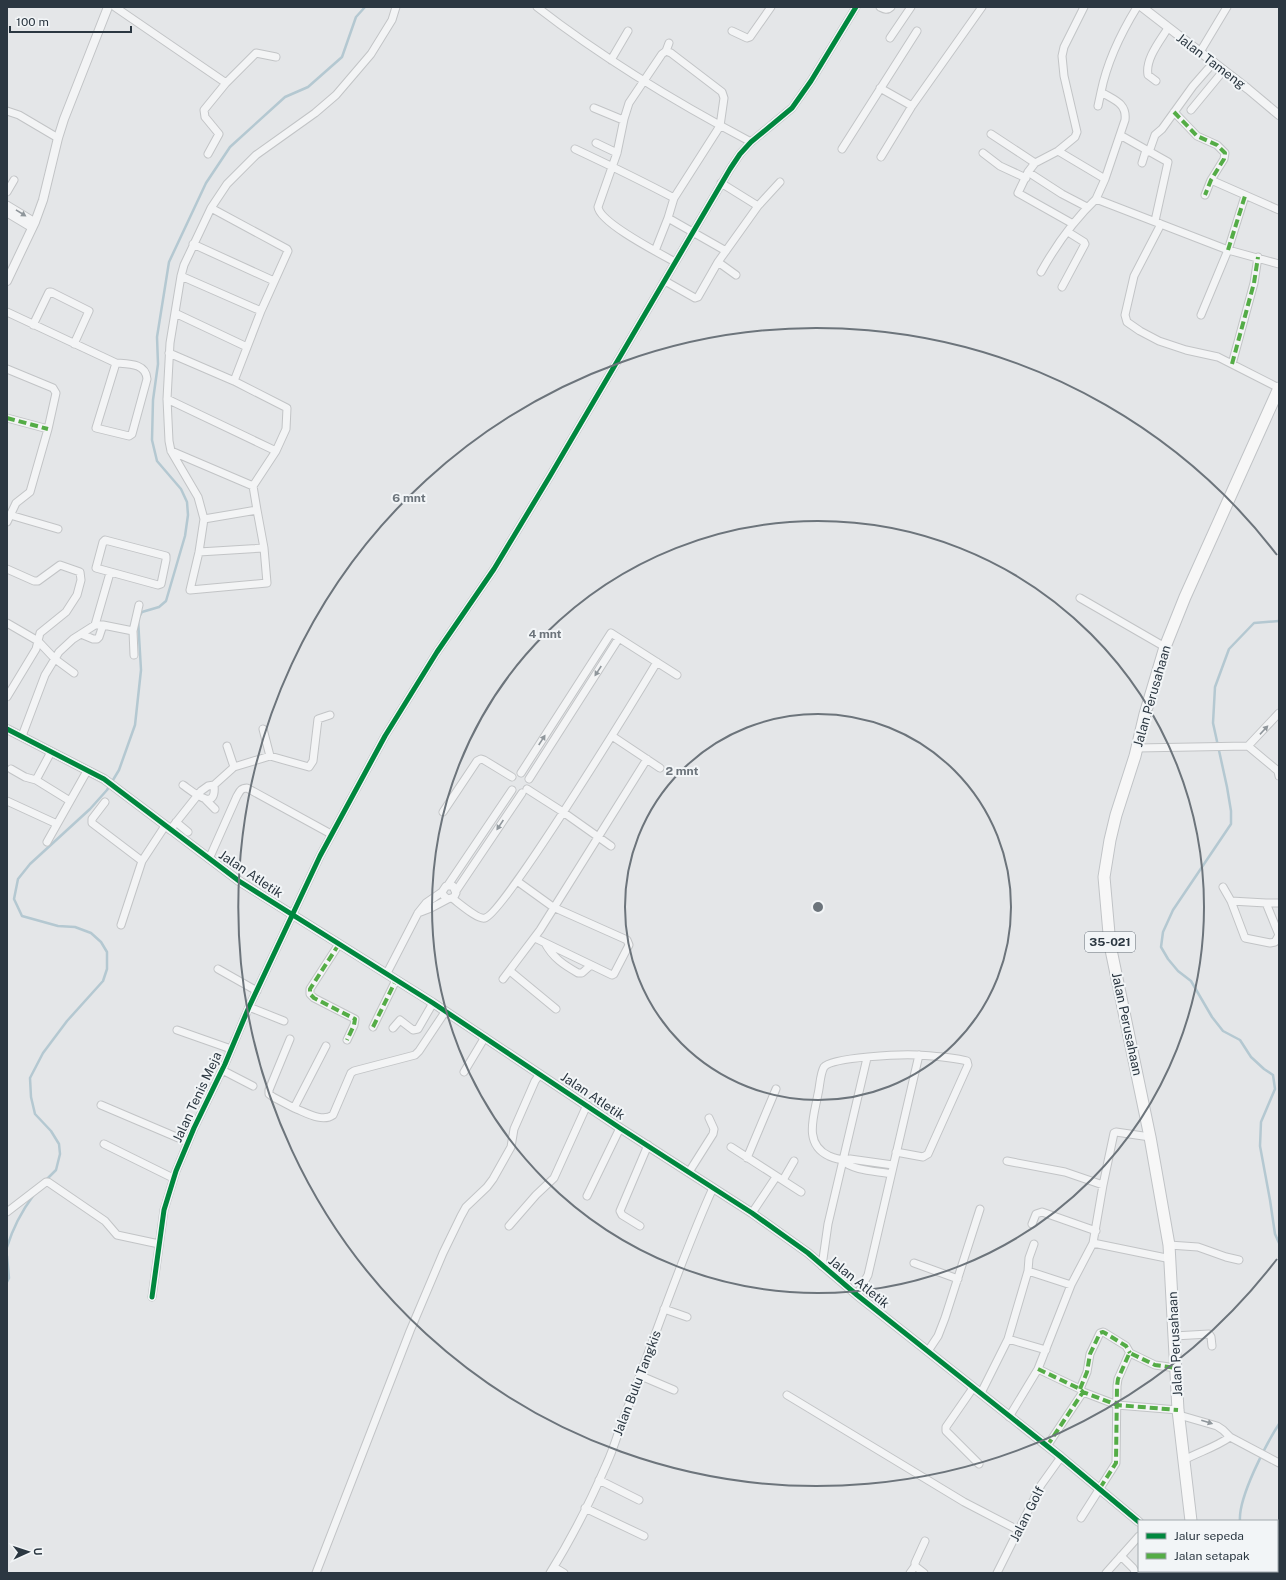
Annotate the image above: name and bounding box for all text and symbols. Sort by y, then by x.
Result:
scale bar [10,8,131,34]
text: 100 m [16,15,49,29]
street label: Jalan Tameng [1174,30,1248,92]
one-way arrow [15,210,27,217]
text: 6 mnt [392,491,426,505]
text: 4 mnt [528,627,562,641]
street label: Jalan Perusahaan [1130,643,1174,749]
one-way arrow [595,665,602,677]
one-way arrow [1259,724,1268,735]
one-way arrow [538,735,546,745]
text: 2 mnt [666,764,698,778]
one-way arrow [496,820,504,830]
street label: Jalan Atletik [216,847,286,901]
centre of rings [811,900,825,914]
road number: 35-021 [1085,932,1135,952]
street label: Jalan Perusahaan [1109,971,1145,1077]
street label: Jalan Tenis Meja [170,1049,224,1145]
street label: Jalan Atletik [558,1069,628,1123]
street label: Jalan Atletik [826,1253,892,1311]
street label: Jalan Perusahaan [1165,1291,1185,1397]
street label: Jalan Bulu Tangkis [610,1328,664,1438]
one-way arrow [1201,1419,1213,1425]
street label: Jalan Golf [1007,1484,1047,1544]
legend [1138,1520,1278,1572]
text: Jalur sepeda [1174,1529,1244,1543]
north arrow [8,1532,48,1572]
text: U [32,1547,44,1556]
text: Jalan setapak [1174,1549,1250,1563]

